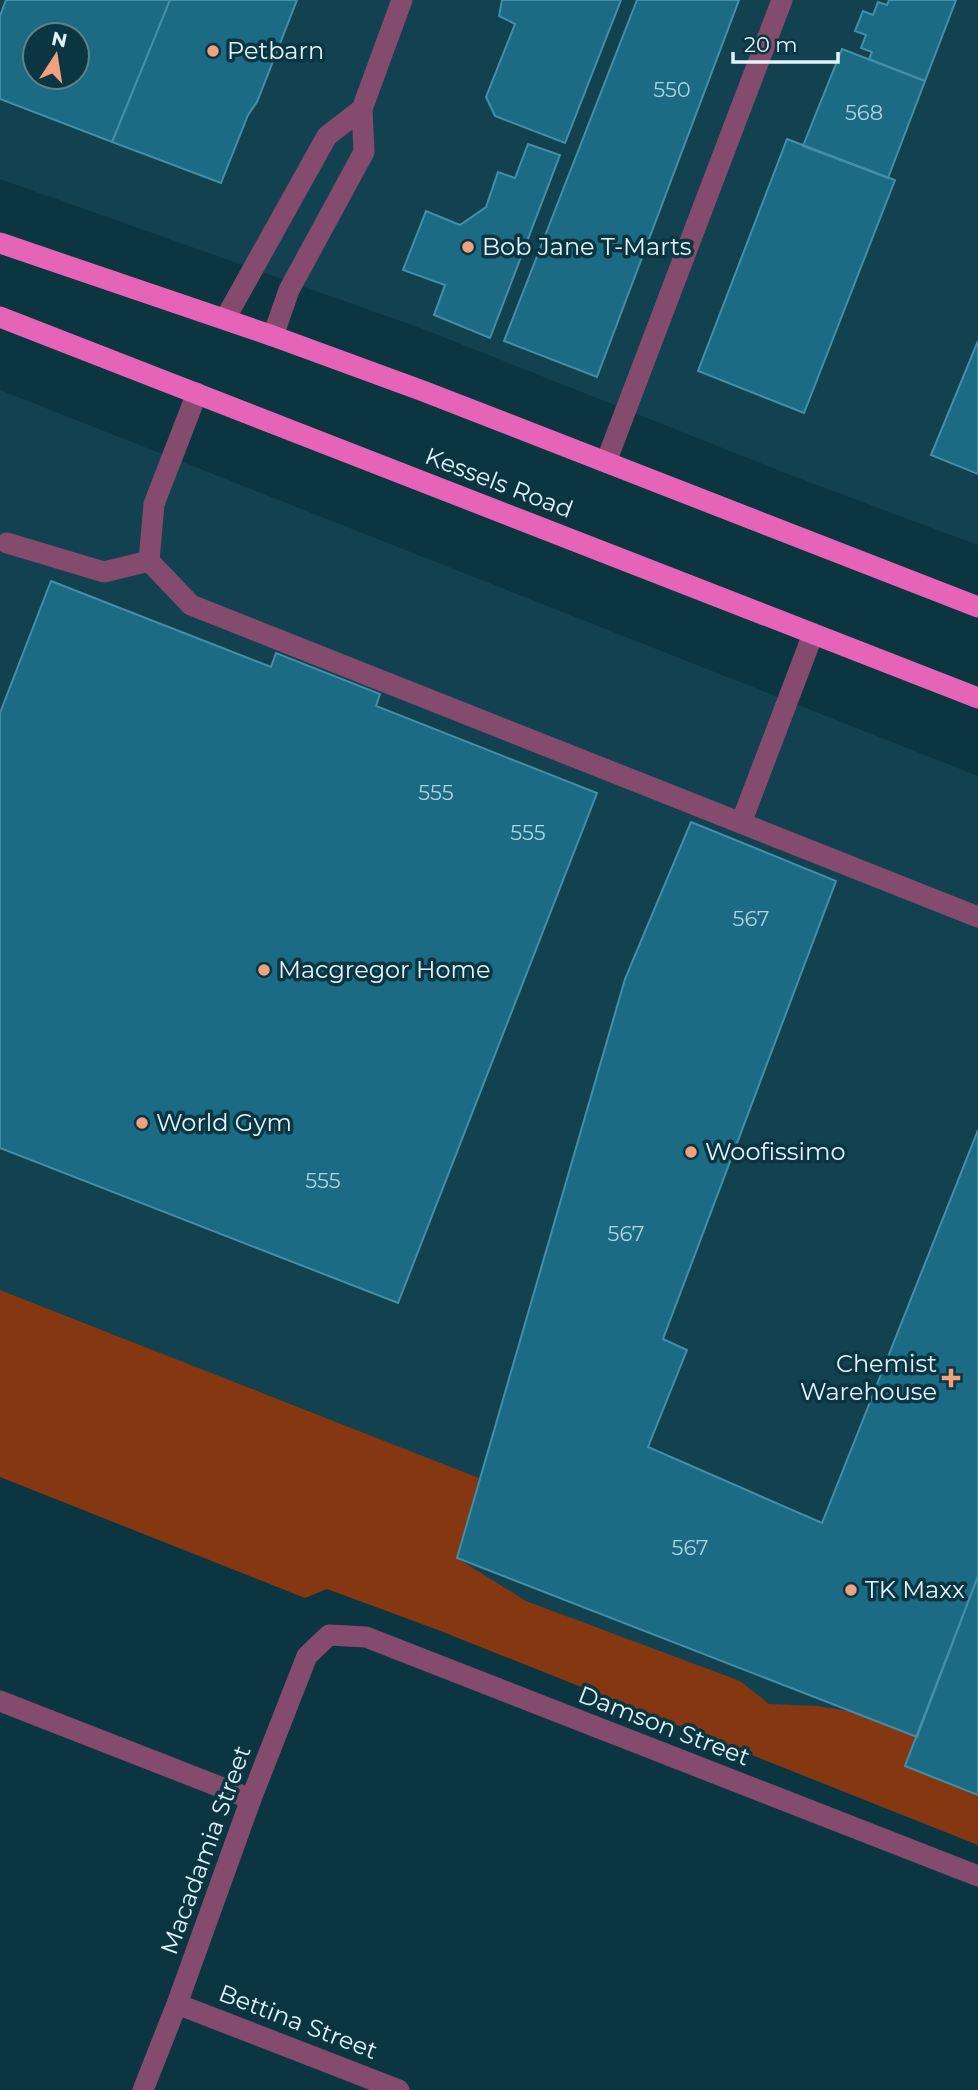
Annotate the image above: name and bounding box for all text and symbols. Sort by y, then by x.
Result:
north arrow [21,21,91,91]
scale bar [733,21,838,65]
text: N [50,27,69,53]
text: 20 m [744,32,798,57]
place label: Petbarn [227,36,324,65]
marker: Petbarn [205,43,221,59]
house number: 550 [653,77,691,102]
house number: 568 [845,100,883,125]
place label: Bob Jane T-Marts [482,232,692,261]
marker: Bob Jane T-Marts [460,239,476,255]
street label: Kessels Road [421,441,577,524]
house number: 555 [418,780,454,805]
house number: 555 [510,820,546,845]
house number: 567 [733,906,769,931]
place label: Macgregor Home [278,955,491,984]
marker: Macgregor Home [256,962,272,978]
place label: World Gym [156,1108,292,1137]
marker: World Gym [134,1115,150,1131]
place label: Woofissimo [705,1137,845,1166]
marker: Woofissimo [683,1144,699,1160]
house number: 555 [305,1168,341,1193]
house number: 567 [608,1221,644,1246]
place label: Chemist Warehouse [800,1349,937,1406]
marker: Chemist Warehouse [943,1370,959,1386]
house number: 567 [672,1535,708,1560]
place label: TK Maxx [865,1575,965,1604]
marker: TK Maxx [843,1582,859,1598]
street label: Damson Street [574,1680,754,1772]
street label: Macadamia Street [154,1741,257,1958]
street label: Bettina Street [215,1978,382,2065]

